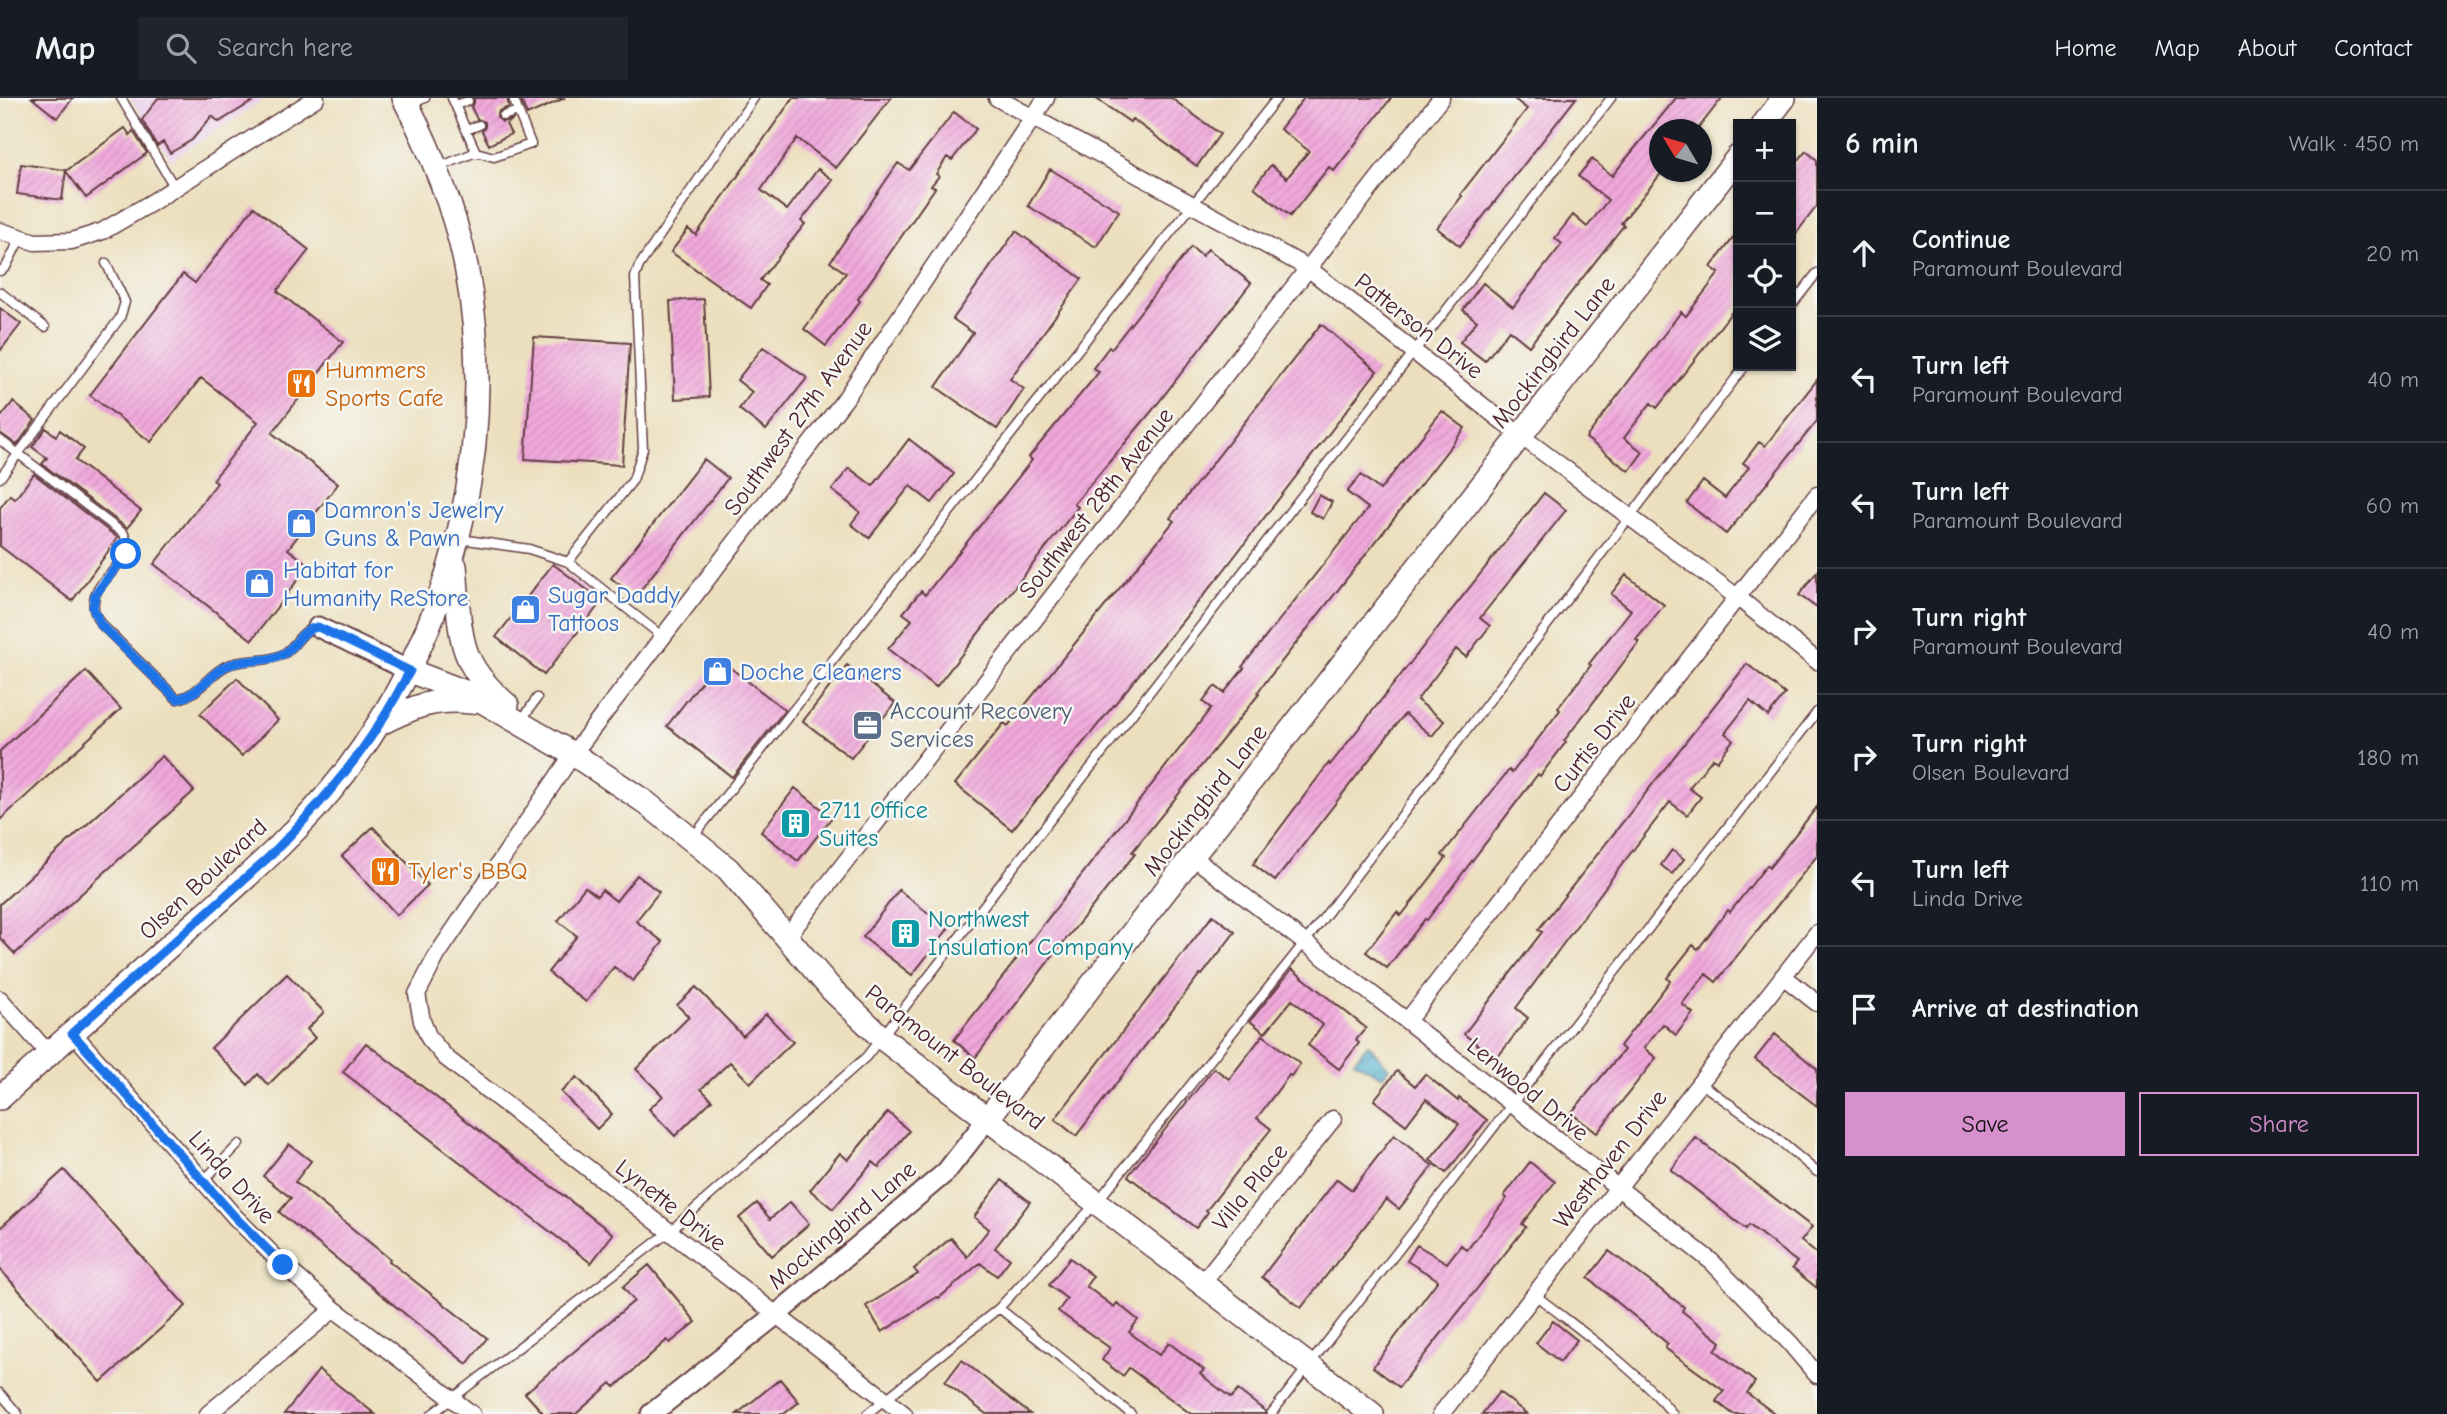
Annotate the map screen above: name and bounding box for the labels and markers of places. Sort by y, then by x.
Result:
place label: Hummers Sports Cafe [325,356,444,412]
restaurant icon: Hummers Sports Cafe [285,367,319,401]
place label: Damron's Jewelry Guns & Pawn [324,496,504,552]
shop icon: Damron's Jewelry Guns & Pawn [284,507,318,541]
place label: Habitat for Humanity ReStore [283,556,468,612]
shop icon: Habitat for Humanity ReStore [243,567,277,601]
place label: Sugar Daddy Tattoos [548,581,680,637]
shop icon: Sugar Daddy Tattoos [508,592,542,626]
shop icon: Doche Cleaners [700,655,734,689]
place label: Doche Cleaners [740,658,901,686]
place label: Account Recovery Services [890,697,1072,753]
office icon: Account Recovery Services [850,708,884,742]
place label: 2711 Office Suites [819,796,928,852]
building icon: 2711 Office Suites [779,807,813,841]
restaurant icon: Tyler's BBQ [368,854,402,888]
place label: Tyler's BBQ [408,857,528,885]
place label: Northwest Insulation Company [928,905,1134,961]
building icon: Northwest Insulation Company [888,916,922,950]

